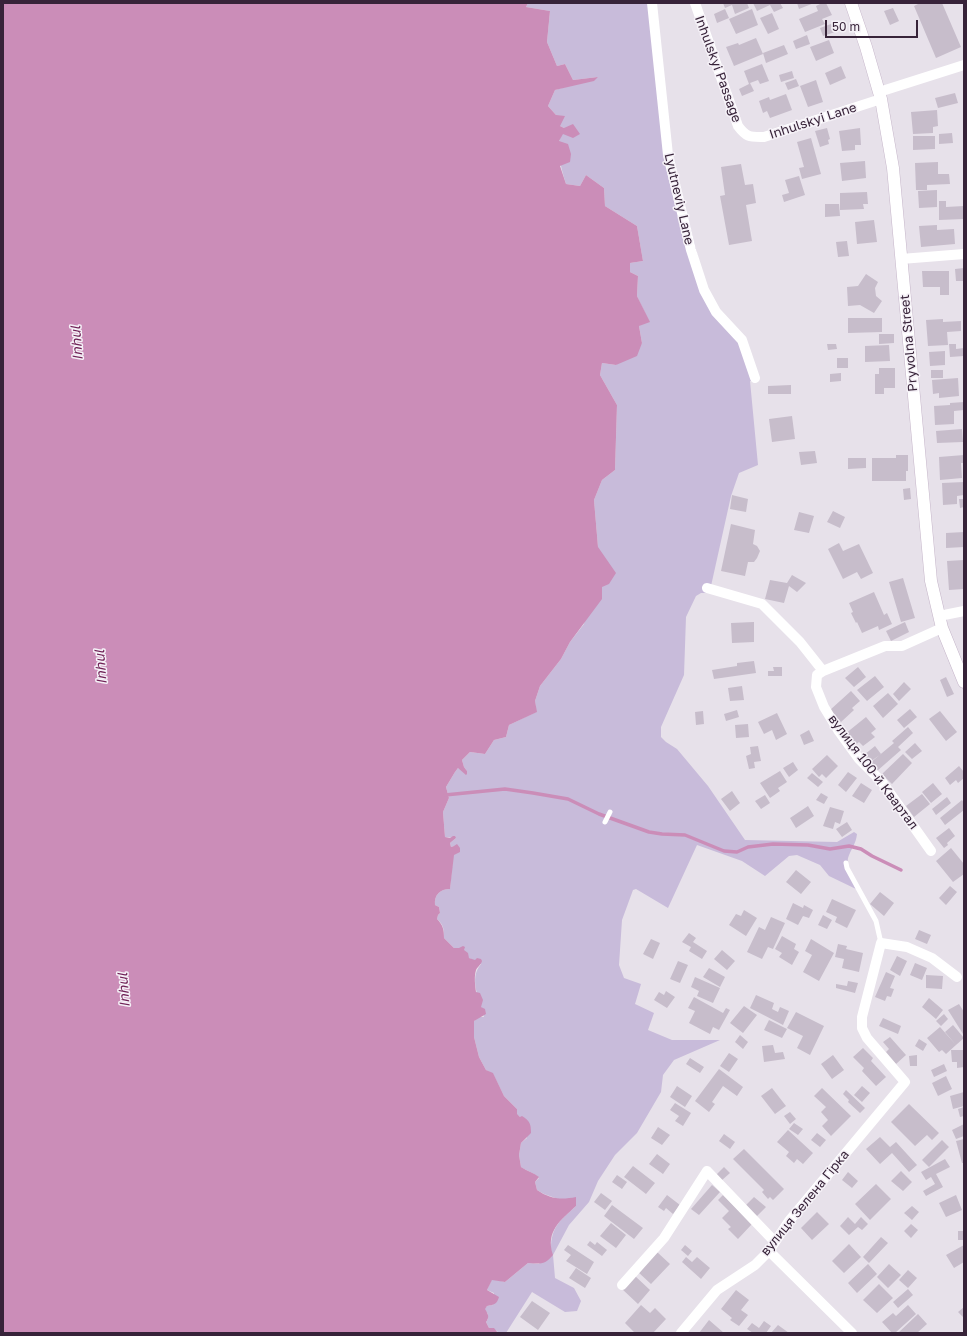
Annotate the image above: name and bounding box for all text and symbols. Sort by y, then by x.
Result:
scale bar [827,12,920,38]
street label: Inhulskyi Passage [691,13,745,125]
text: 50 m [832,19,860,34]
street label: Inhulskyi Lane [767,100,859,142]
street label: Lyutneviy Lane [661,152,697,246]
street label: Pryvolna Street [897,294,921,392]
water label: Inhul [67,325,87,361]
water label: Inhul [91,649,111,685]
street label: вулиця 100-й Квартал [825,712,921,832]
water label: Inhul [114,972,134,1008]
street label: вулиця Зелена Гірка [758,1147,852,1259]

